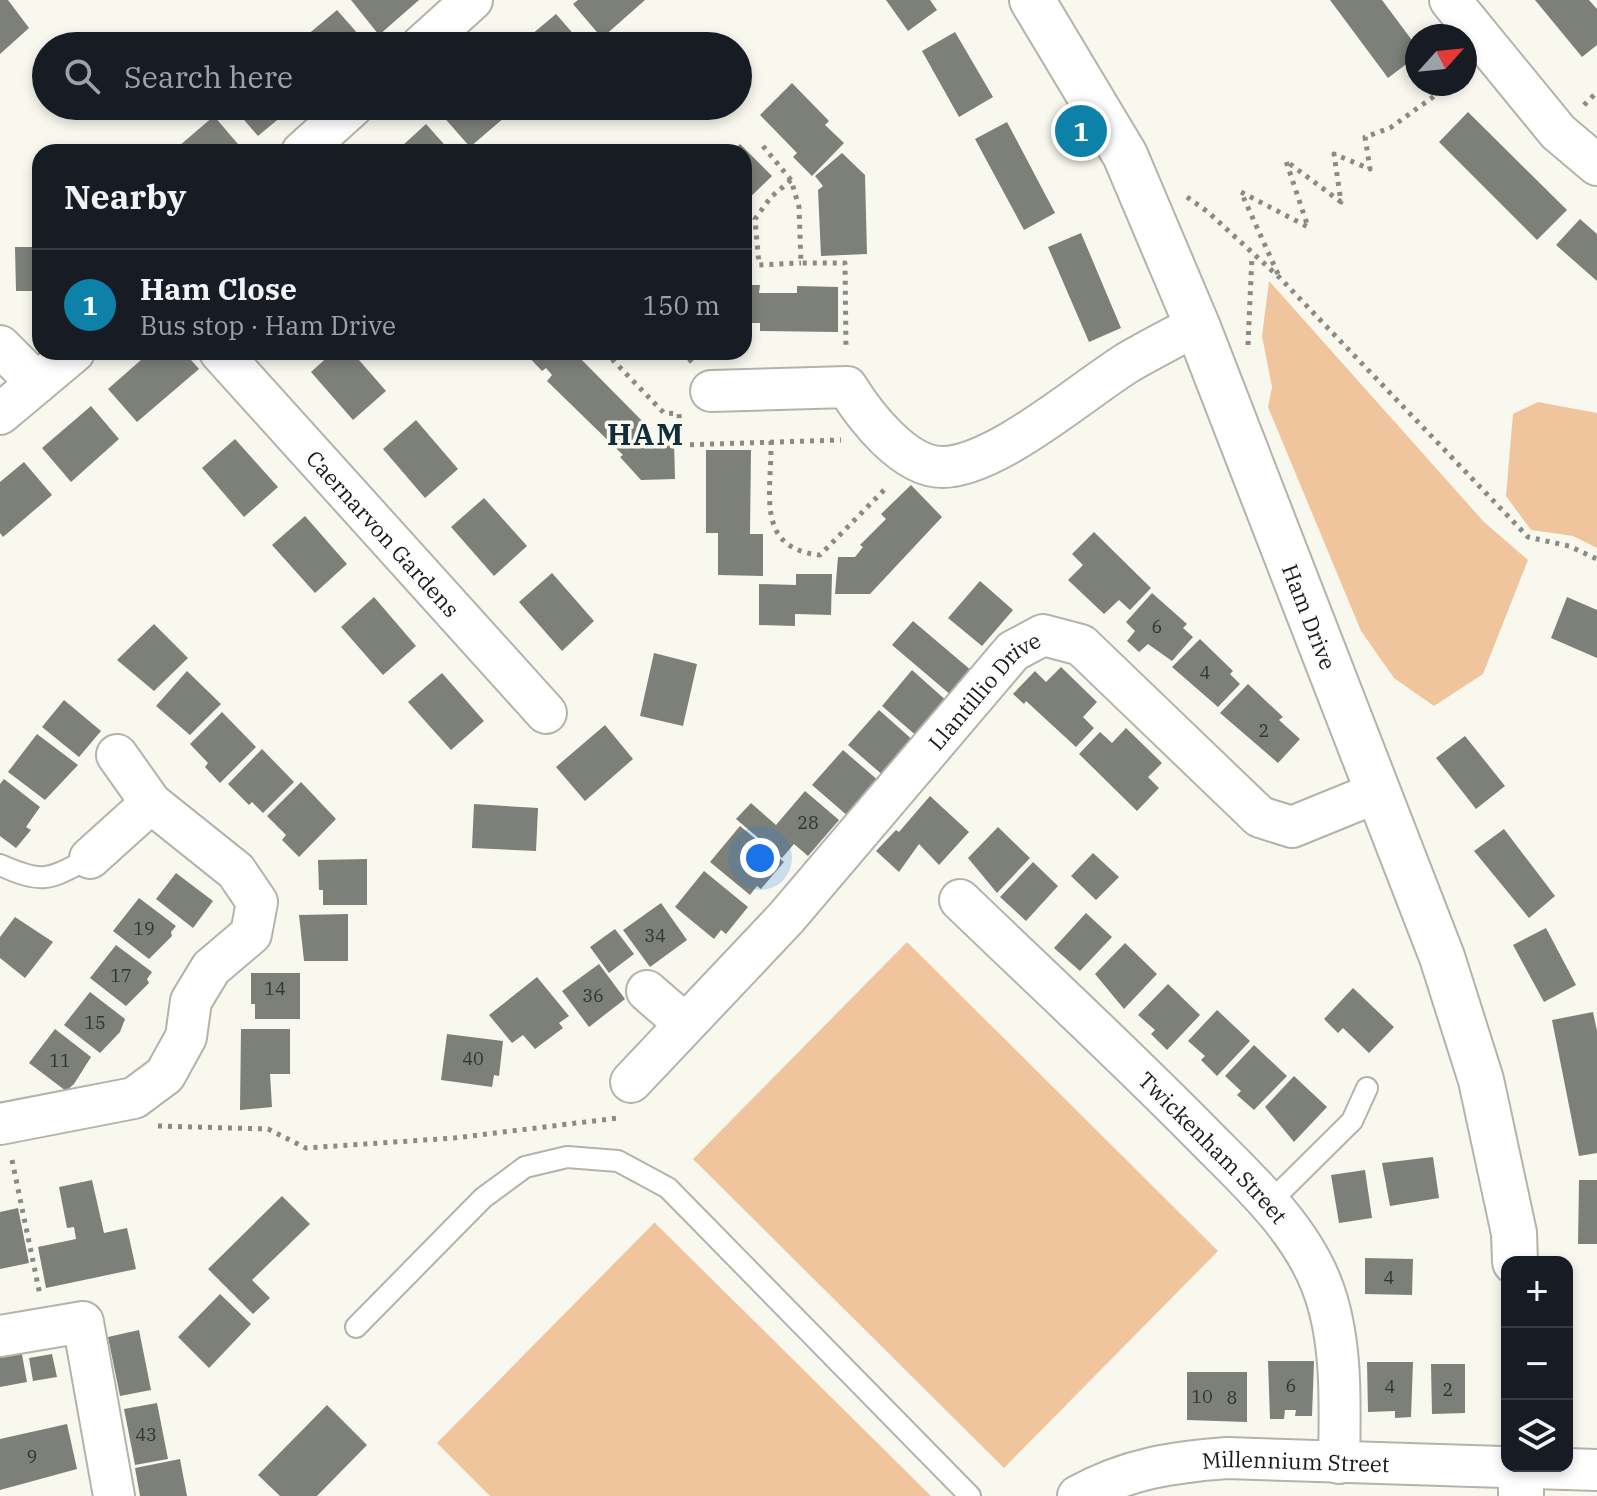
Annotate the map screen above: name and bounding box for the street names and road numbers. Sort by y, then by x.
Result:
street label: Caernarvon Gardens [301,444,466,623]
street label: Ham Drive [1276,560,1344,673]
street label: Llantillio Drive [921,625,1045,756]
street label: Twickenham Street [1133,1065,1295,1229]
street label: Millennium Street [1201,1443,1390,1478]

